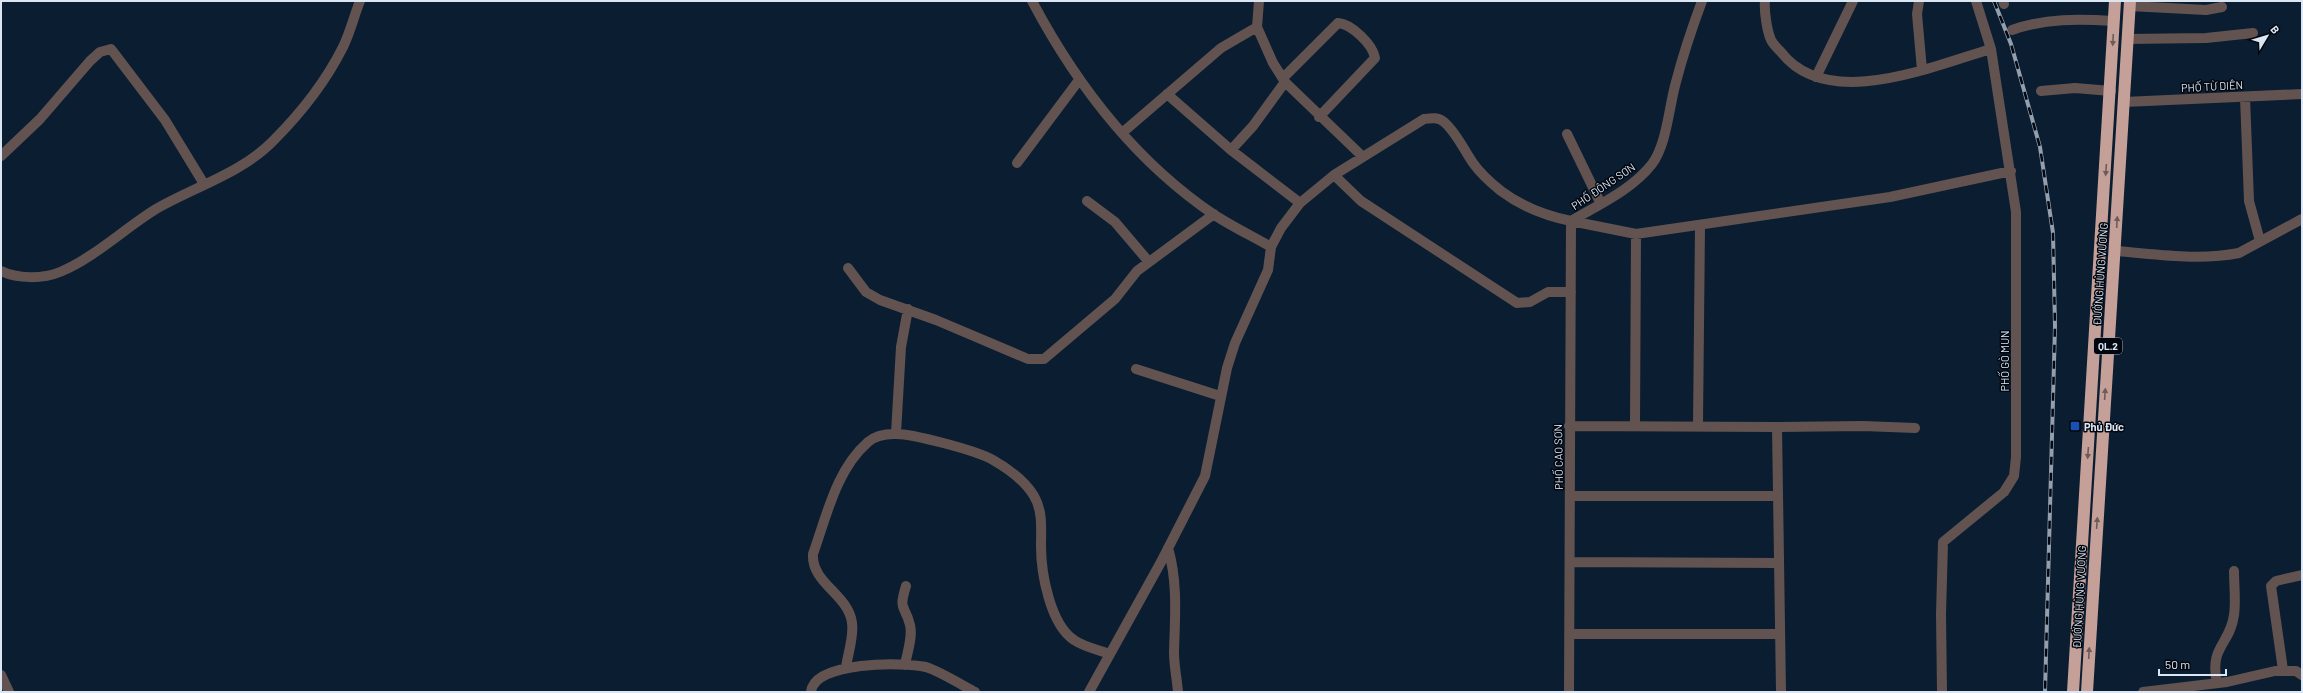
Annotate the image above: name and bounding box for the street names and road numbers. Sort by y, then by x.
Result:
street label: PHỐ TỪ DIÊN [2181,77,2243,94]
street label: PHỐ ĐÔNG SƠN [1568,159,1637,212]
street label: ĐƯỜNG HÙNG VƯƠNG [2090,222,2110,326]
street label: PHỐ GÒ MUN [1997,331,2011,391]
road number: QL.2 [2094,338,2122,354]
street label: PHỐ CAO SƠN [1550,424,1565,490]
street label: ĐƯỜNG HÙNG VƯƠNG [2070,545,2088,649]

